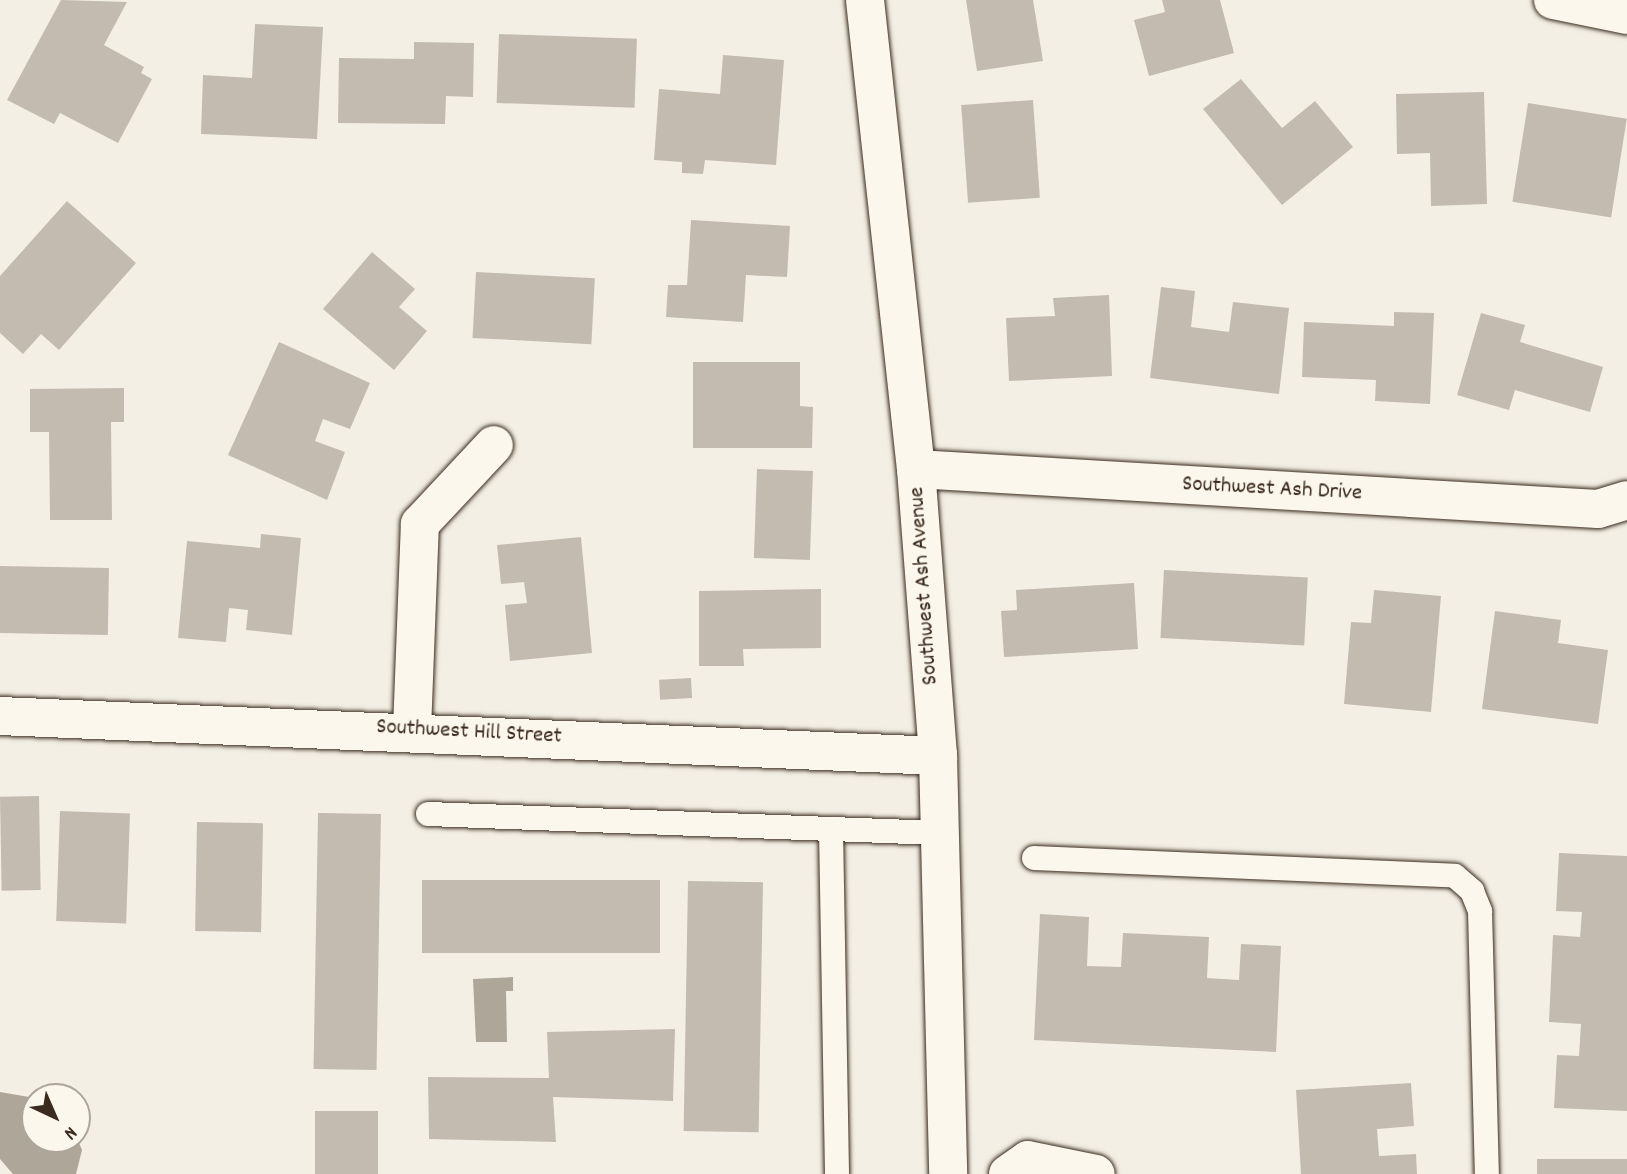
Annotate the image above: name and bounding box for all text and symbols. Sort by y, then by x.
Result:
street label: Southwest Ash Drive [1181,472,1363,508]
street label: Southwest Ash Avenue [904,486,946,686]
street label: Southwest Hill Street [376,714,562,752]
north arrow [21,1083,91,1153]
text: N [57,1119,82,1145]

